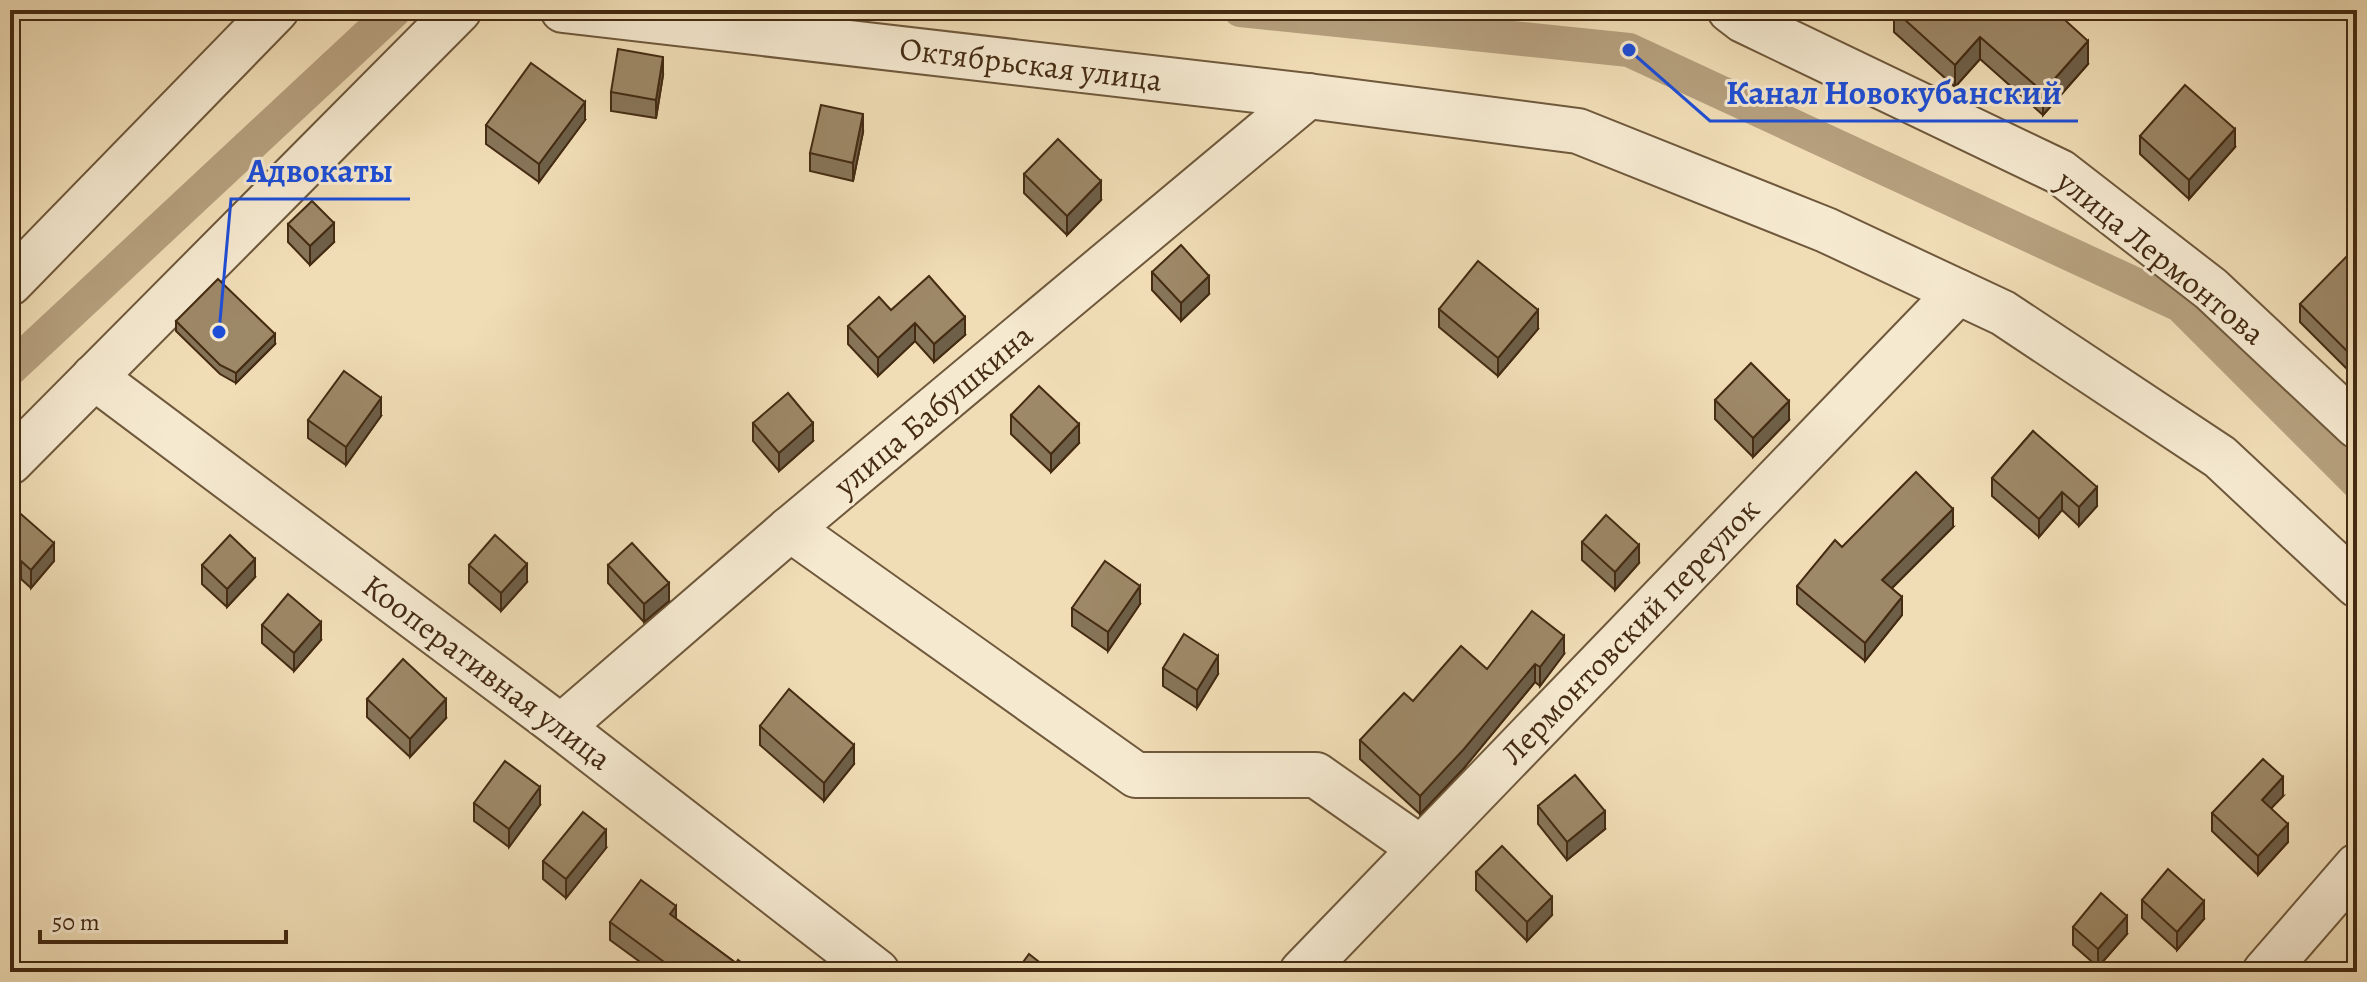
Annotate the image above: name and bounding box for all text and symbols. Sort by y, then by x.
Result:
street label: Октябрьская улица [897,26,1165,102]
callout: Канал Новокубанский [1710,63,2078,121]
text: Канал Новокубанский [1726,69,2062,116]
callout: Адвокаты [231,141,410,199]
text: Адвокаты [246,147,393,194]
street label: улица Лермонтова [2047,159,2275,355]
street label: улица Бабушкина [823,313,1042,507]
street label: Лермонтовский переулок [1491,488,1769,774]
street label: Кооперативная улица [353,564,621,780]
scale bar [40,894,286,944]
text: 50 m [52,906,100,938]

